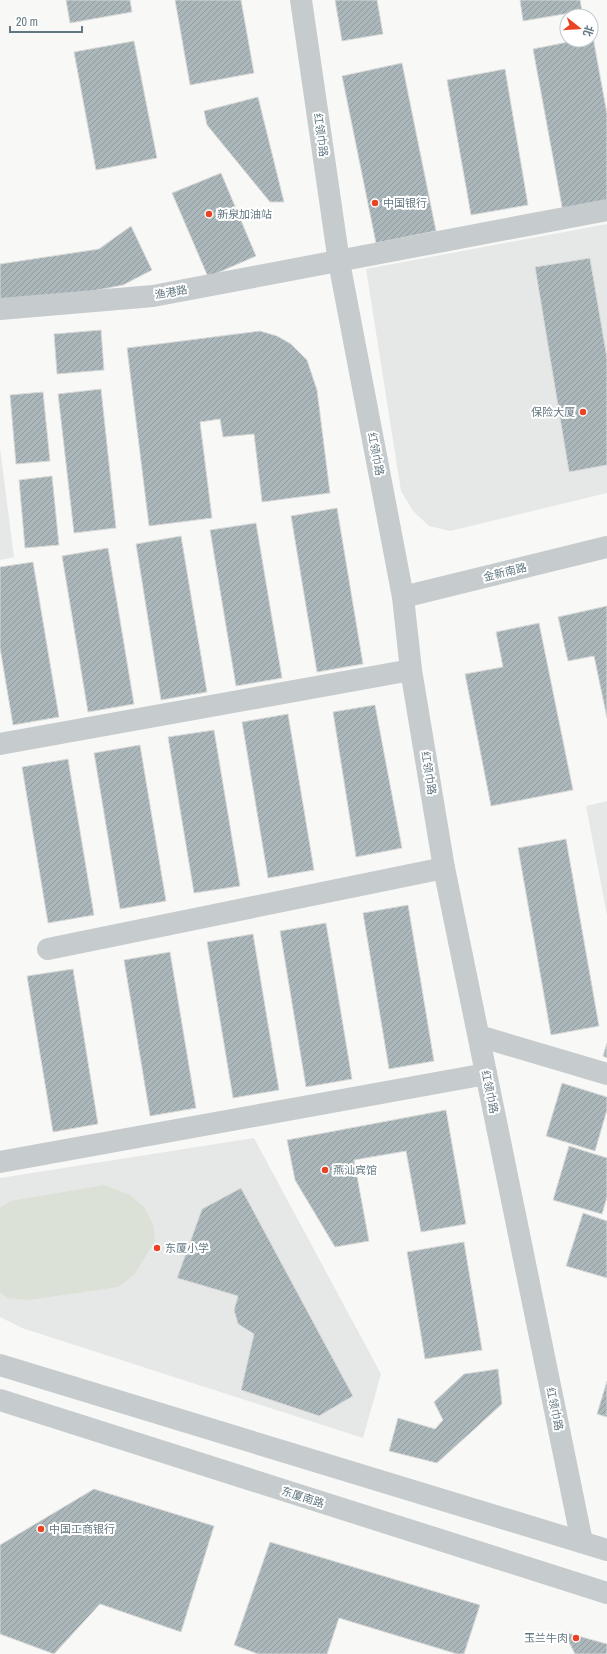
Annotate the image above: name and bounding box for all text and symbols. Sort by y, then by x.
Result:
scale bar [10,8,82,34]
north arrow [559,8,599,48]
text: 20 m [16,14,38,30]
text: 北 [580,24,597,38]
street label: 红领巾路 [311,112,331,158]
place label: 中国银行 [383,196,427,210]
marker: 中国银行 [370,198,380,208]
place label: 新泉加油站 [217,207,272,221]
marker: 新泉加油站 [204,209,214,219]
street label: 渔港路 [154,282,188,302]
place label: 保险大厦 [531,405,575,419]
marker: 保险大厦 [578,407,588,417]
street label: 红领巾路 [365,431,387,477]
street label: 金新南路 [482,560,528,584]
street label: 红领巾路 [419,750,439,796]
street label: 红领巾路 [479,1069,501,1115]
place label: 燕汕宾馆 [333,1163,377,1177]
marker: 燕汕宾馆 [320,1165,330,1175]
place label: 东厦小学 [165,1241,209,1255]
marker: 东厦小学 [152,1243,162,1253]
street label: 红领巾路 [544,1386,566,1432]
street label: 东厦南路 [280,1484,326,1510]
place label: 中国工商银行 [49,1522,115,1536]
marker: 中国工商银行 [36,1524,46,1534]
place label: 玉兰牛肉 [524,1631,568,1645]
marker: 玉兰牛肉 [571,1633,581,1643]

